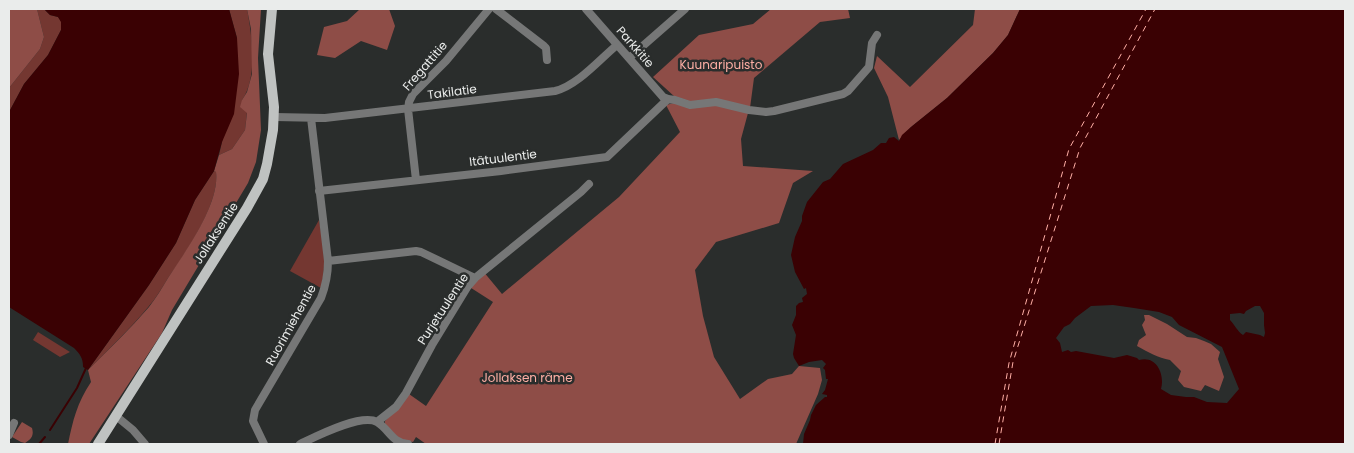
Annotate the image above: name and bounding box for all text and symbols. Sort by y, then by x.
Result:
street label: Parkkitie [613,22,658,71]
street label: Fregattitie [398,37,451,94]
park label: Kuunaripuisto [680,56,763,73]
street label: Takilatie [426,80,478,103]
street label: Itätuulentie [468,145,538,170]
street label: Jollaksentie [189,199,242,267]
street label: Purjetuulentie [413,270,472,348]
street label: Ruorimiehentie [261,281,320,368]
park label: Jollaksen räme [481,369,573,386]

